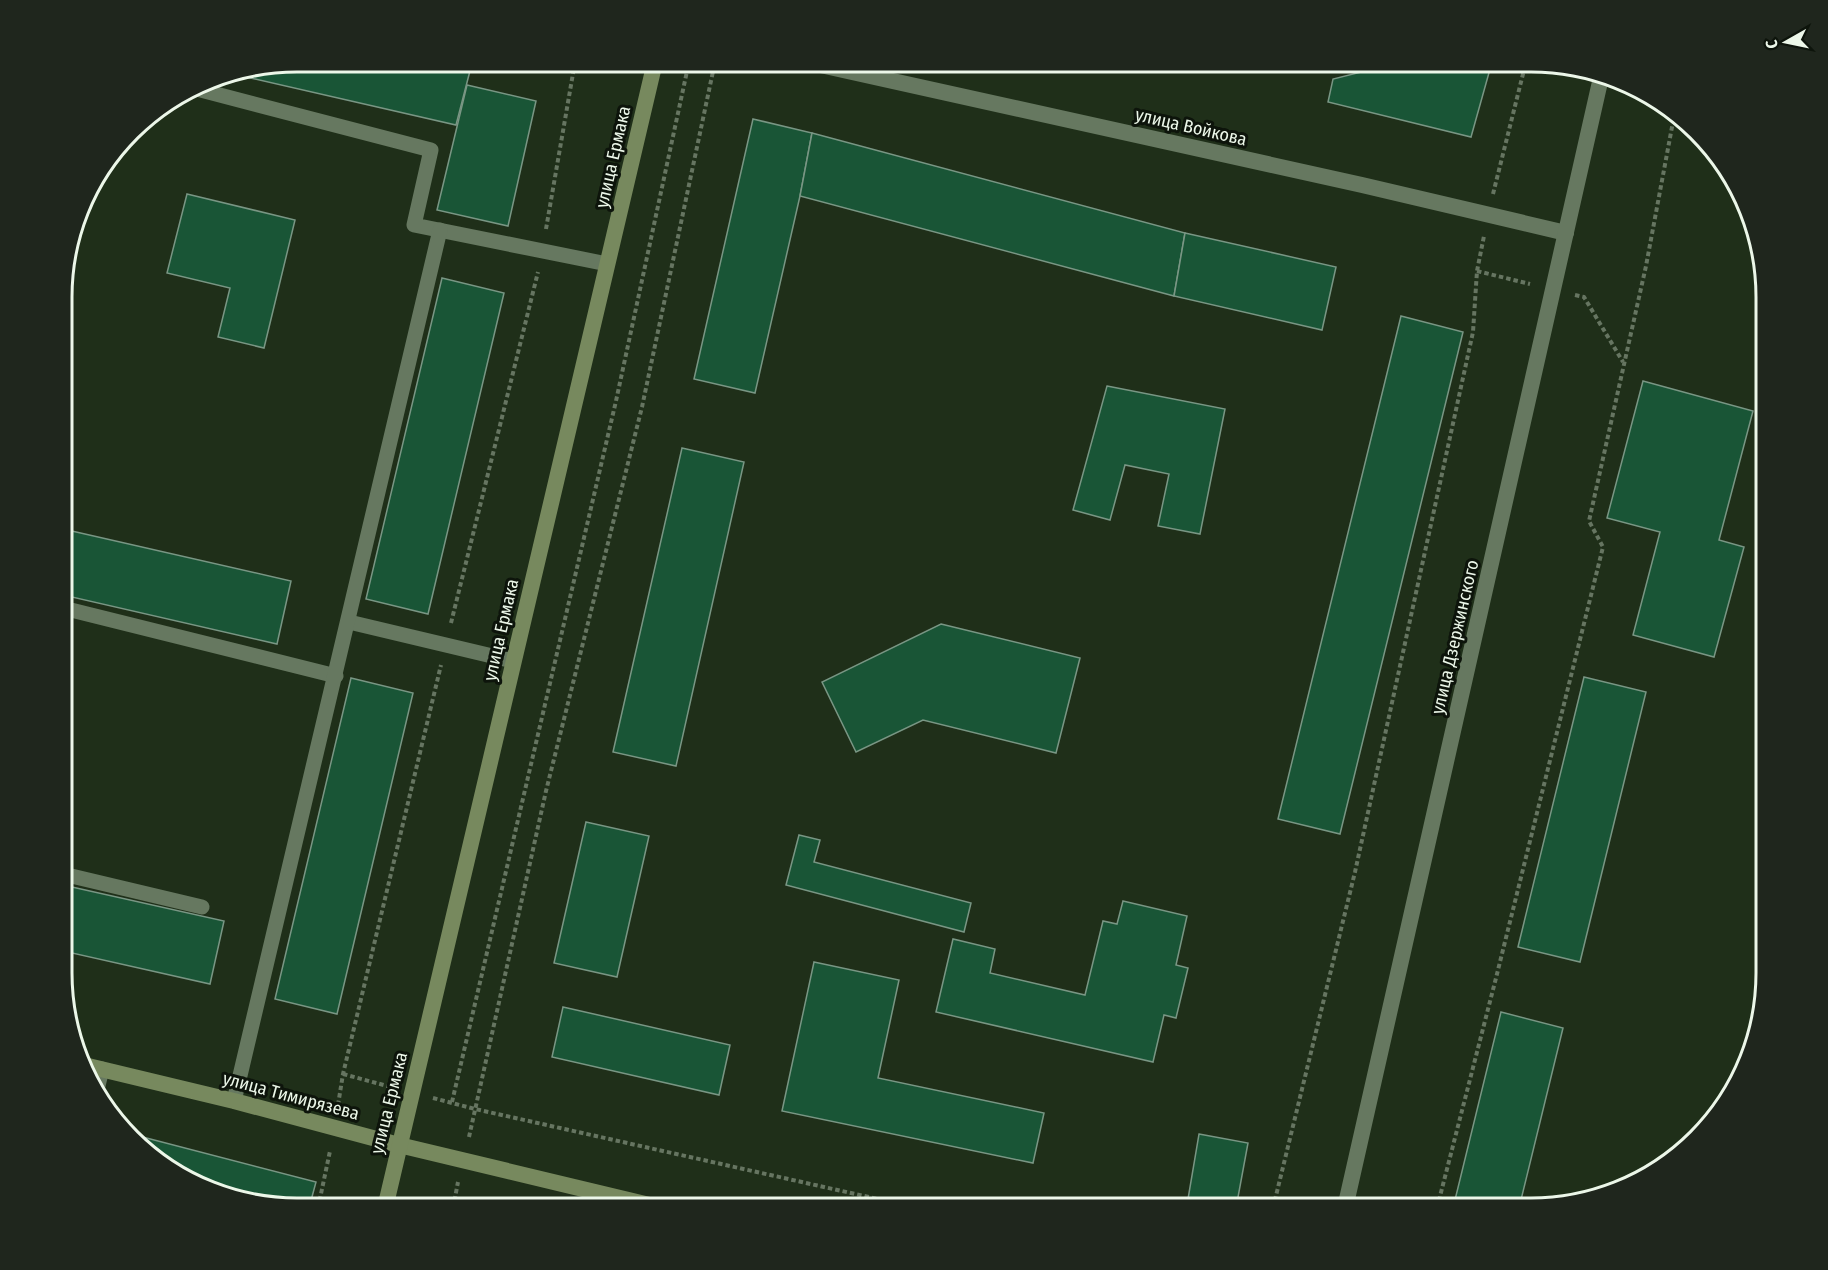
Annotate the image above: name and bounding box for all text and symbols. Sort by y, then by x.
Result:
north arrow [1756,12,1816,72]
text: С [1762,38,1782,50]
street label: улица Войкова [1133,103,1249,151]
street label: улица Ермака [591,104,635,210]
street label: улица Дзержинского [1427,558,1483,716]
street label: улица Ермака [479,577,523,683]
street label: улица Ермака [366,1050,412,1156]
street label: улица Тимирязева [220,1067,362,1125]

